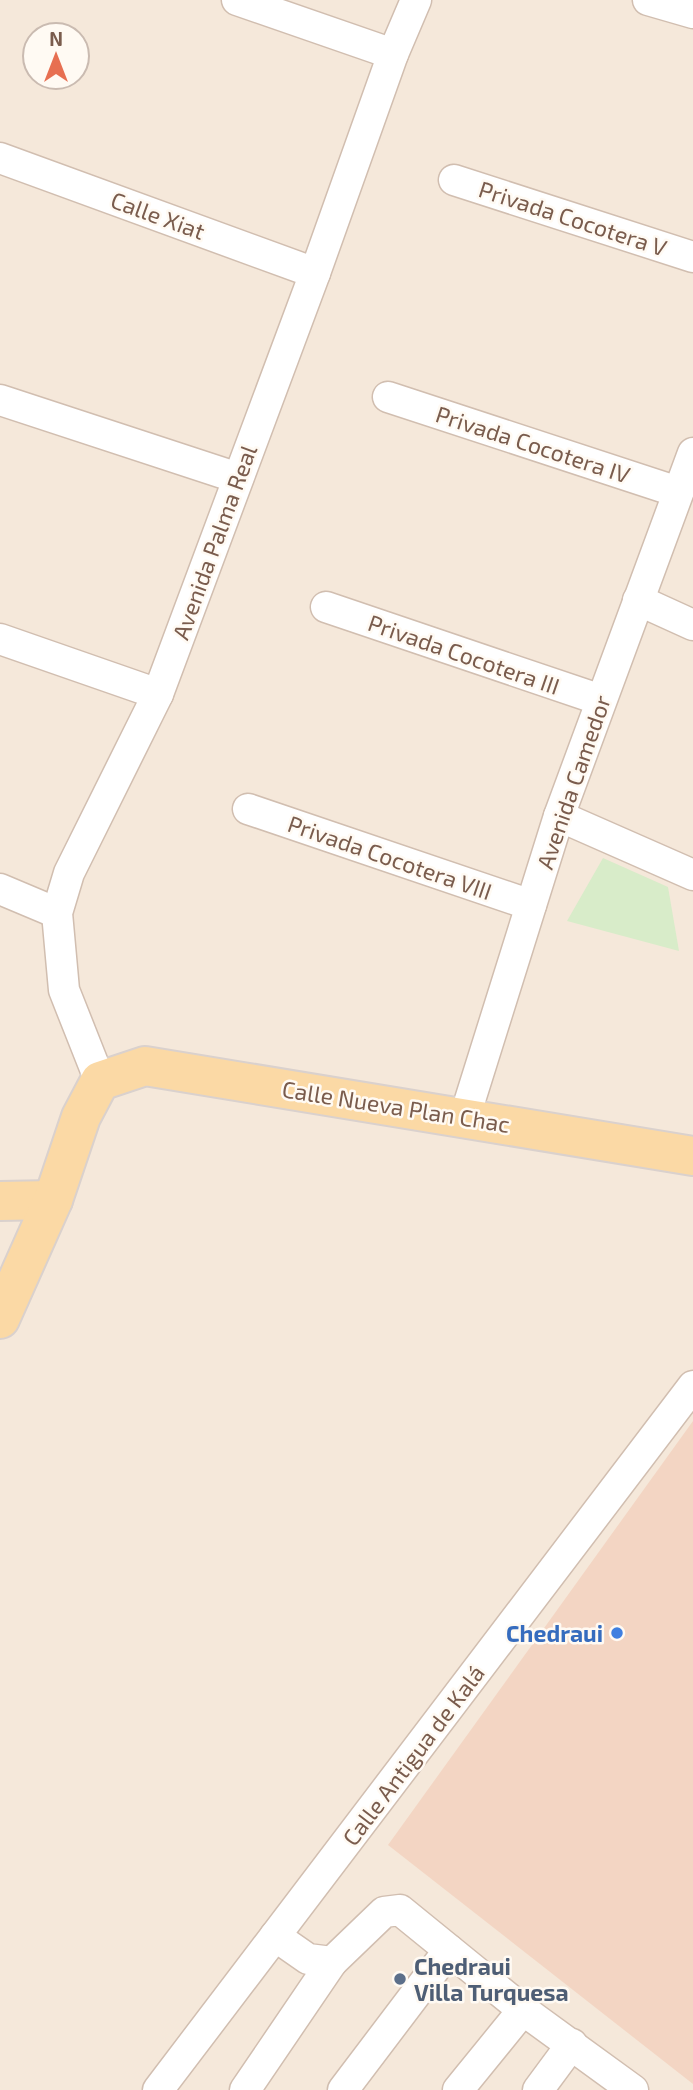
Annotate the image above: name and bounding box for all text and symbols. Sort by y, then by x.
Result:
north arrow [21,21,91,91]
text: N [49,27,63,50]
street label: Privada Cocotera V [475,174,671,262]
street label: Calle Xiat [107,185,209,245]
street label: Privada Cocotera IV [432,399,634,489]
street label: Avenida Palma Real [166,441,262,643]
street label: Privada Cocotera III [365,608,563,700]
street label: Avenida Camedor [530,691,616,873]
street label: Privada Cocotera VIII [284,809,496,905]
street label: Calle Nueva Plan Chac [280,1074,512,1138]
place label: Chedraui [506,1619,603,1647]
marker: Chedraui [609,1625,625,1641]
street label: Calle Antigua de Kalá [336,1659,490,1851]
place label: Chedraui Villa Turquesa [414,1952,569,2006]
marker: Chedraui Villa Turquesa [392,1971,408,1987]

